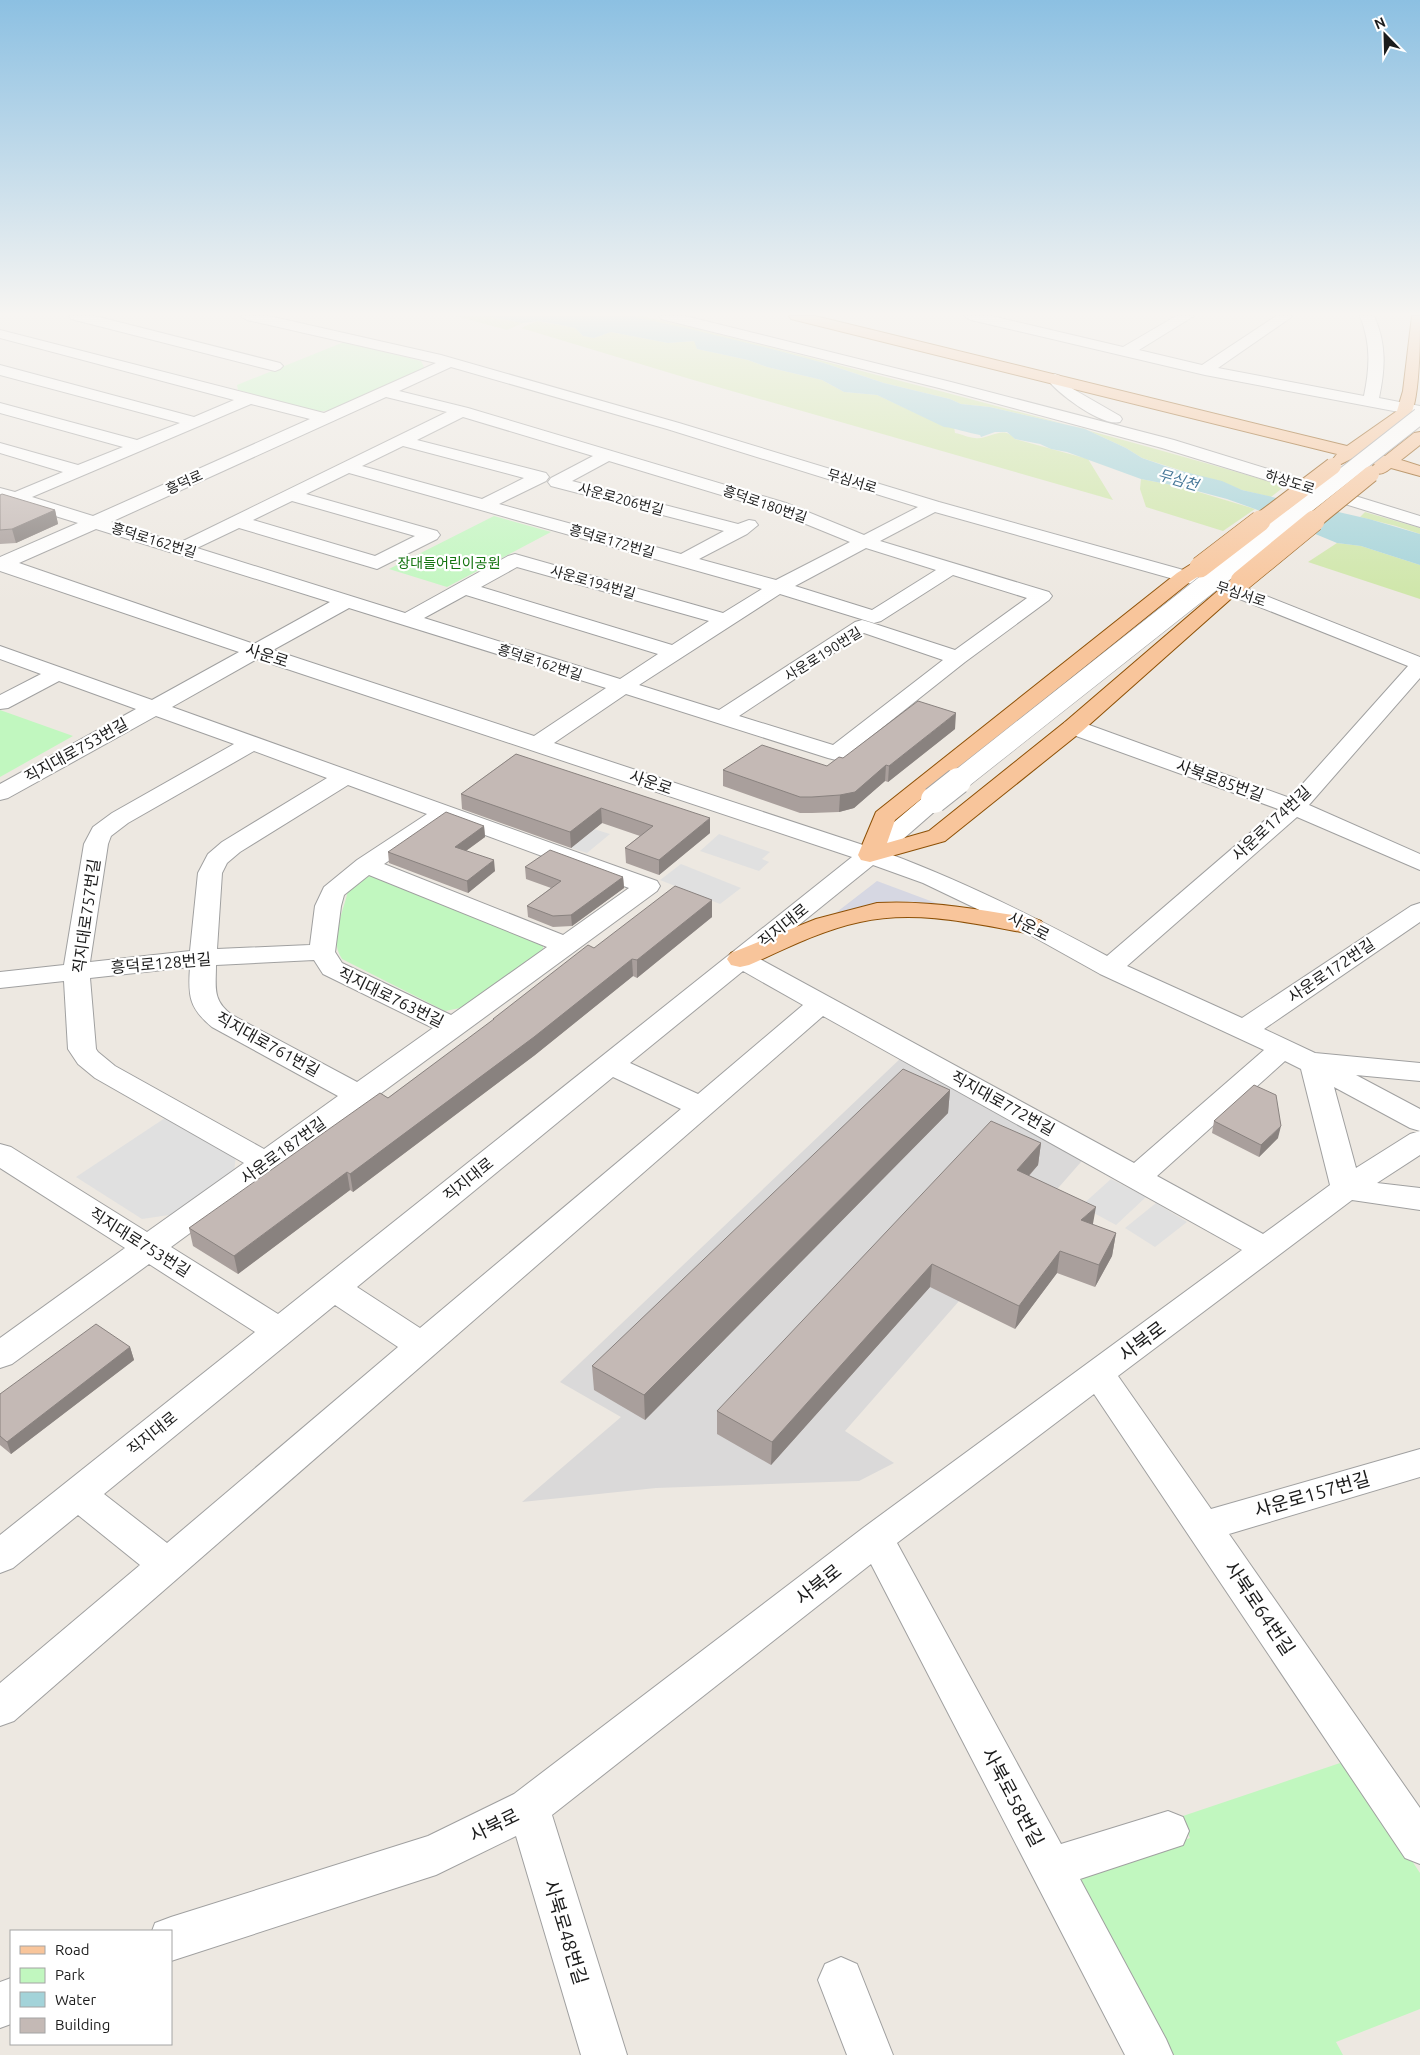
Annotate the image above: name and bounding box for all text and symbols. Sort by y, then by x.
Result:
north arrow [1360,10,1410,60]
text: N [1372,14,1388,32]
street label: 무심서로 [825,466,879,496]
water label: 무심천 [1156,466,1202,494]
street label: 흥덕로 [163,467,205,497]
street label: 하상도로 [1263,467,1317,497]
street label: 사운로206번길 [576,480,666,518]
street label: 흥덕로180번길 [721,482,809,526]
street label: 흥덕로162번길 [110,519,198,561]
street label: 흥덕로172번길 [567,521,657,561]
park label: 장대들어린이공원 [397,555,501,571]
street label: 사운로194번길 [548,562,638,602]
street label: 무심서로 [1214,578,1268,610]
street label: 사운로190번길 [781,624,865,684]
street label: 사운로 [243,640,291,670]
street label: 흥덕로162번길 [496,641,584,683]
street label: 직지대로753번길 [21,714,131,786]
street label: 사북로85번길 [1174,756,1266,804]
street label: 사운로 [627,766,675,798]
street label: 사운로174번길 [1228,782,1314,864]
street label: 직지대로757번길 [69,858,103,974]
street label: 직지대로 [754,899,812,951]
street label: 사운로 [1005,908,1053,944]
street label: 사운로172번길 [1284,934,1378,1006]
street label: 흥덕로128번길 [110,950,212,976]
street label: 직지대로763번길 [335,964,447,1030]
street label: 직지대로761번길 [213,1008,323,1080]
street label: 직지대로772번길 [948,1067,1058,1139]
street label: 사운로187번길 [237,1113,329,1187]
street label: 직지대로 [439,1153,497,1205]
street label: 직지대로753번길 [86,1204,194,1280]
street label: 사북로 [1114,1316,1170,1366]
street label: 직지대로 [123,1407,181,1459]
street label: 사운로157번길 [1252,1467,1372,1521]
street label: 사북로64번길 [1220,1557,1300,1659]
street label: 사북로 [791,1559,845,1609]
street label: 사북로58번길 [978,1744,1048,1850]
street label: 사북로 [466,1804,522,1846]
street label: 사북로48번길 [540,1877,592,1987]
legend [10,1930,172,2045]
text: Road [55,1941,90,1958]
text: Park [55,1966,85,1983]
text: Water [55,1991,96,2008]
text: Building [55,2016,110,2033]

